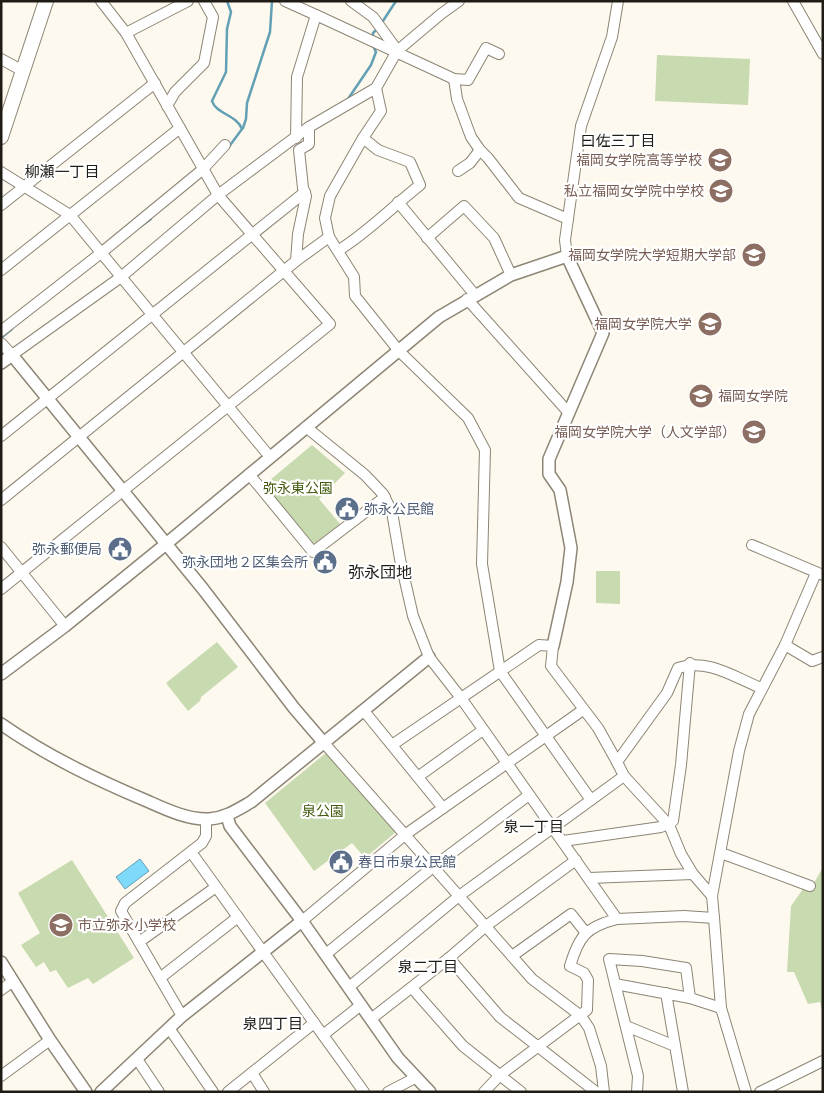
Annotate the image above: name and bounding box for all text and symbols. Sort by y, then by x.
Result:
district label: 曰佐三丁目 [580,131,656,149]
school or university icon: 福岡女学院高等学校 [707,147,733,173]
place label: 福岡女学院高等学校 [576,151,702,168]
district label: 柳瀬一丁目 [24,162,100,180]
school or university icon: 私立福岡女学院中学校 [708,178,734,204]
place label: 私立福岡女学院中学校 [564,182,704,199]
school or university icon: 福岡女学院大学短期大学部 [741,242,767,268]
place label: 福岡女学院大学短期大学部 [568,246,736,263]
school or university icon: 福岡女学院大学 [697,311,723,337]
place label: 福岡女学院大学 [594,315,692,332]
school or university icon: 福岡女学院 [688,383,714,409]
place label: 福岡女学院 [718,387,788,404]
school or university icon: 福岡女学院大学（人文学部） [741,419,767,445]
place label: 福岡女学院大学（人文学部） [554,423,736,440]
park label: 弥永東公園 [263,479,333,496]
public building icon: 弥永公民館 [334,496,360,522]
place label: 弥永公民館 [364,500,434,517]
public building icon: 弥永郵便局 [107,536,133,562]
place label: 弥永郵便局 [32,540,102,557]
public building icon: 弥永団地２区集会所 [312,549,338,575]
place label: 弥永団地２区集会所 [182,553,308,570]
district label: 弥永団地 [348,562,412,581]
park label: 泉公園 [302,802,344,819]
district label: 泉一丁目 [504,817,564,835]
public building icon: 春日市泉公民館 [328,849,354,875]
place label: 春日市泉公民館 [358,853,456,870]
school or university icon: 市立弥永小学校 [48,912,74,938]
place label: 市立弥永小学校 [78,916,176,933]
district label: 泉二丁目 [398,957,458,975]
district label: 泉四丁目 [243,1014,303,1032]

